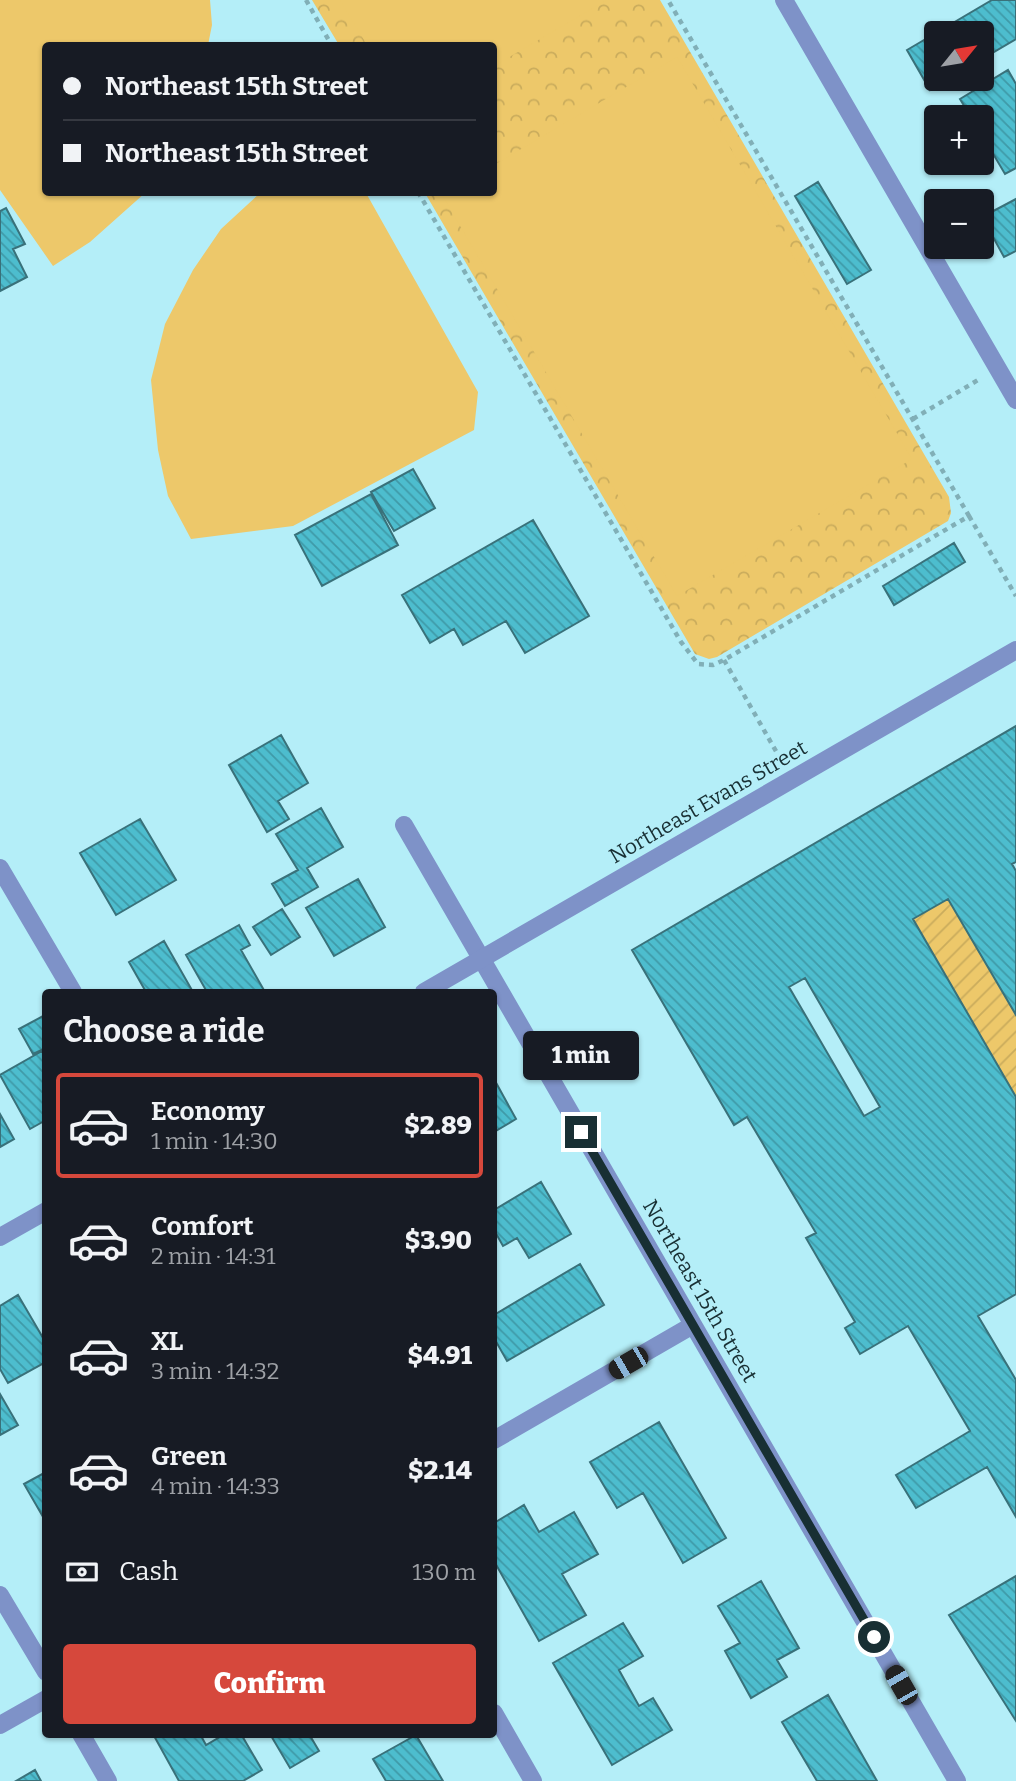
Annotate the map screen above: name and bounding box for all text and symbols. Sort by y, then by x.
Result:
north arrow [924,21,994,91]
map controls [924,21,994,259]
text: Northeast 15th Street [105,71,368,102]
button: + [924,105,994,175]
text: Northeast 15th Street [105,138,368,169]
button: − [924,189,994,259]
street label: Northeast Evans Street [604,734,812,869]
text: Choose a ride [63,1012,264,1050]
callout: 1 min [523,1030,639,1080]
text: 1 min [552,1041,610,1069]
icon: car [67,1094,130,1157]
text: Economy [151,1096,265,1127]
text: $2.89 [404,1110,472,1141]
route end [565,1116,597,1148]
text: 1 min · 14:30 [151,1127,278,1155]
street label: Northeast 15th Street [637,1195,763,1387]
icon: car [67,1209,130,1272]
text: Comfort [151,1211,254,1242]
text: $3.90 [405,1225,472,1256]
text: 2 min · 14:31 [151,1242,276,1270]
icon: car [67,1324,130,1387]
text: XL [151,1326,183,1357]
text: $4.91 [408,1340,472,1371]
car [605,1343,652,1383]
text: 3 min · 14:32 [151,1357,279,1385]
icon: car [67,1439,130,1502]
text: Green [151,1441,227,1472]
text: $2.14 [408,1455,472,1486]
text: 4 min · 14:33 [151,1472,280,1500]
icon: cash [63,1553,101,1591]
text: Cash [119,1556,178,1587]
text: 130 m [412,1558,476,1586]
route start [858,1621,890,1653]
button: Confirm [63,1644,476,1724]
car [882,1662,921,1708]

